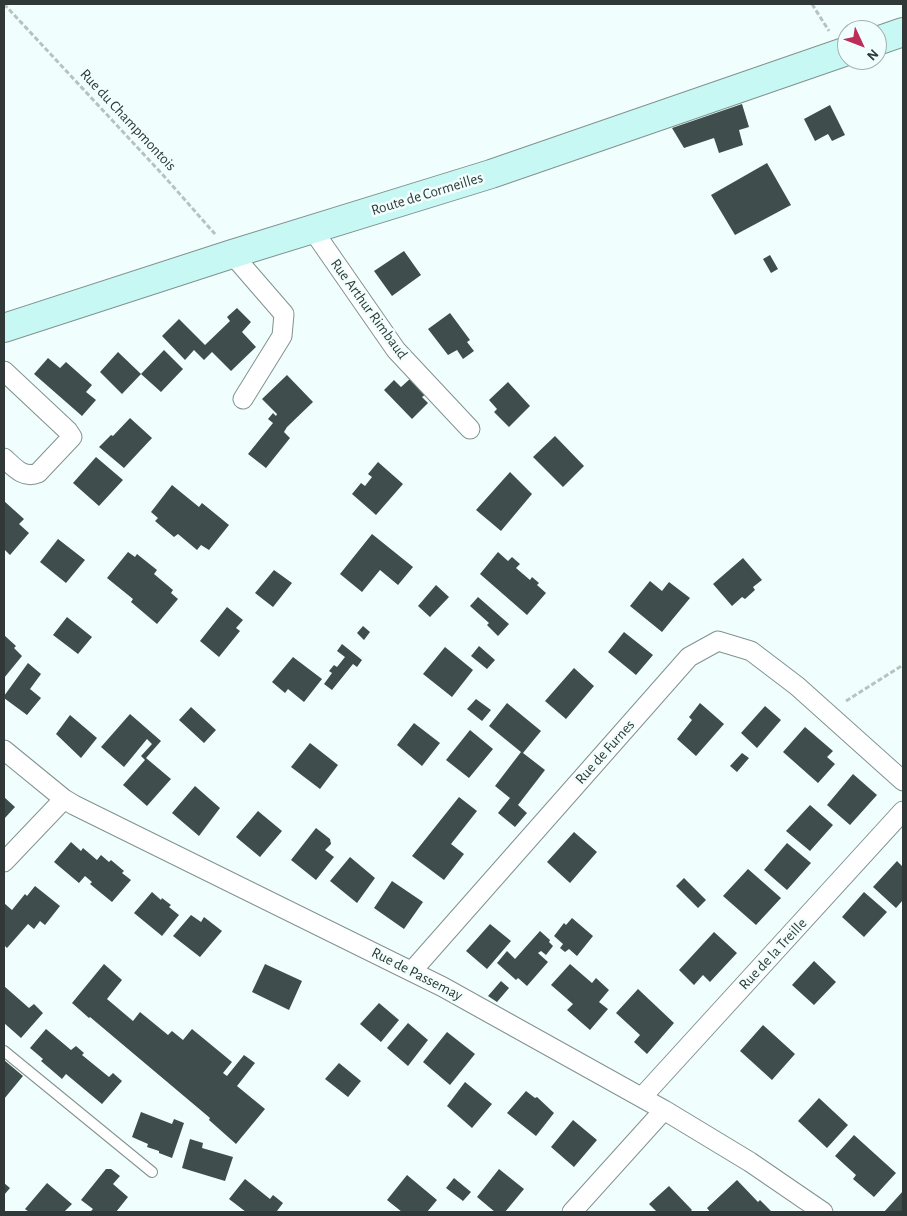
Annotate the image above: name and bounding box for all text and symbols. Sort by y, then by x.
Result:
north arrow [837,20,887,70]
text: N [864,46,881,63]
street label: Rue du Champmontois [76,65,180,175]
street label: Route de Cormeilles [369,168,485,220]
street label: Rue Arthur Rimbaud [327,255,411,363]
street label: Rue de Furnes [571,716,639,788]
street label: Rue de la Treille [735,914,811,994]
street label: Rue de Passemay [368,943,466,1005]

